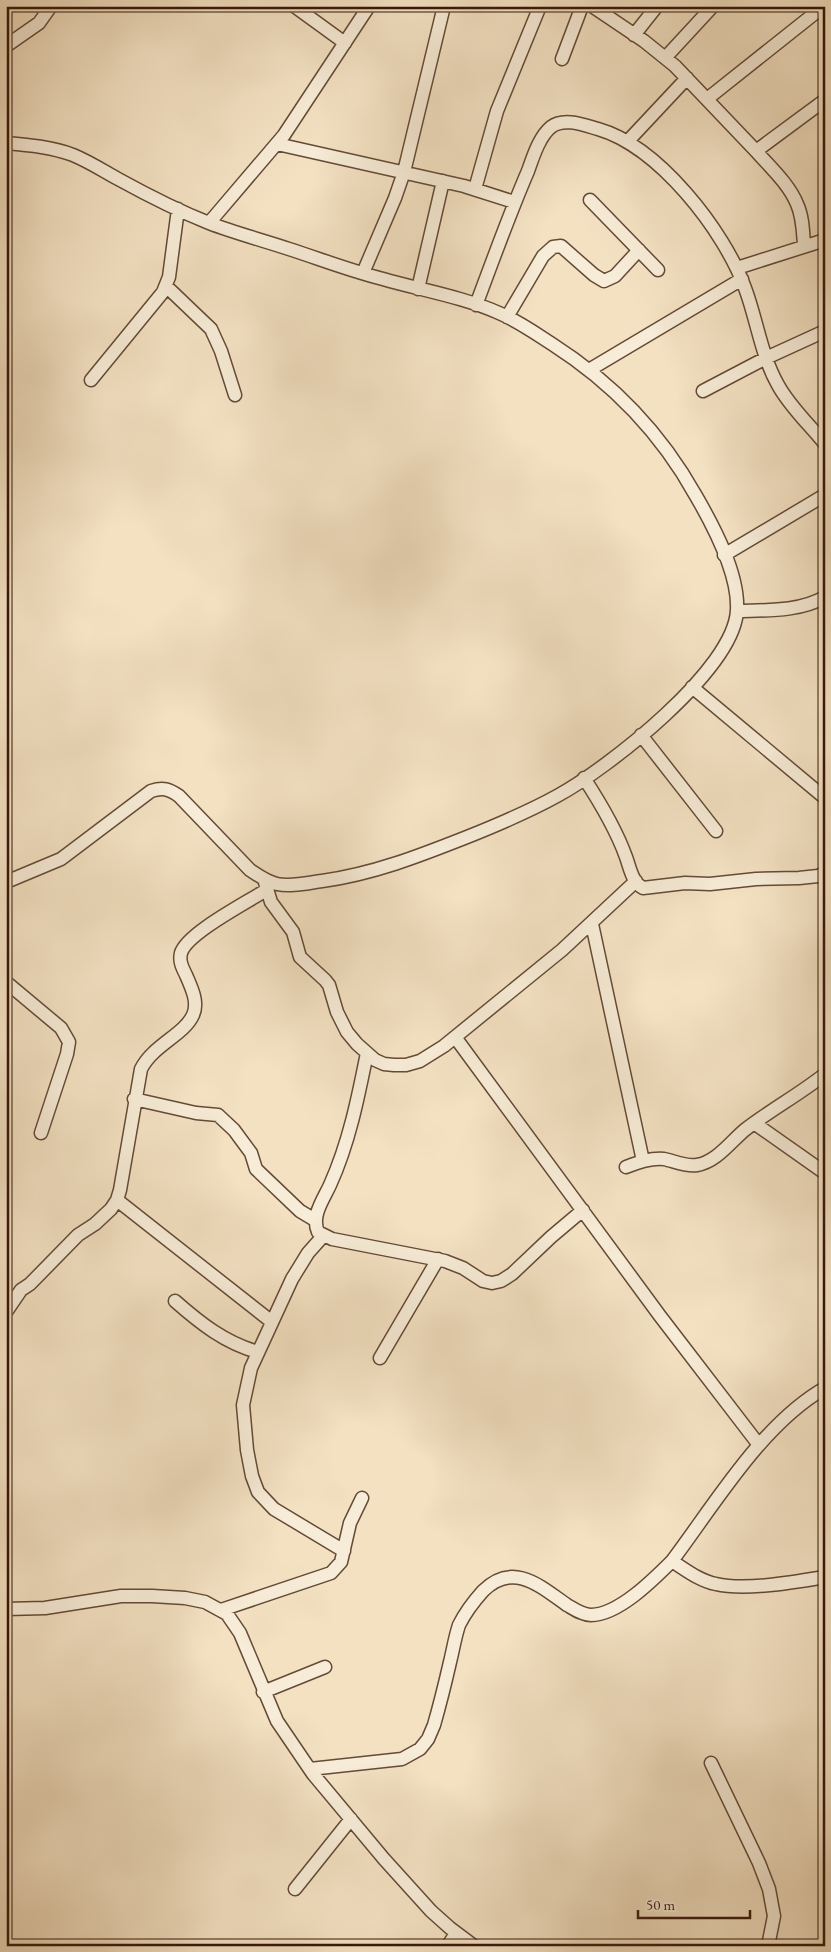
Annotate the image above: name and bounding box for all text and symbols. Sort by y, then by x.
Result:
scale bar [638,1887,751,1919]
text: 50 m [646,1895,675,1914]

